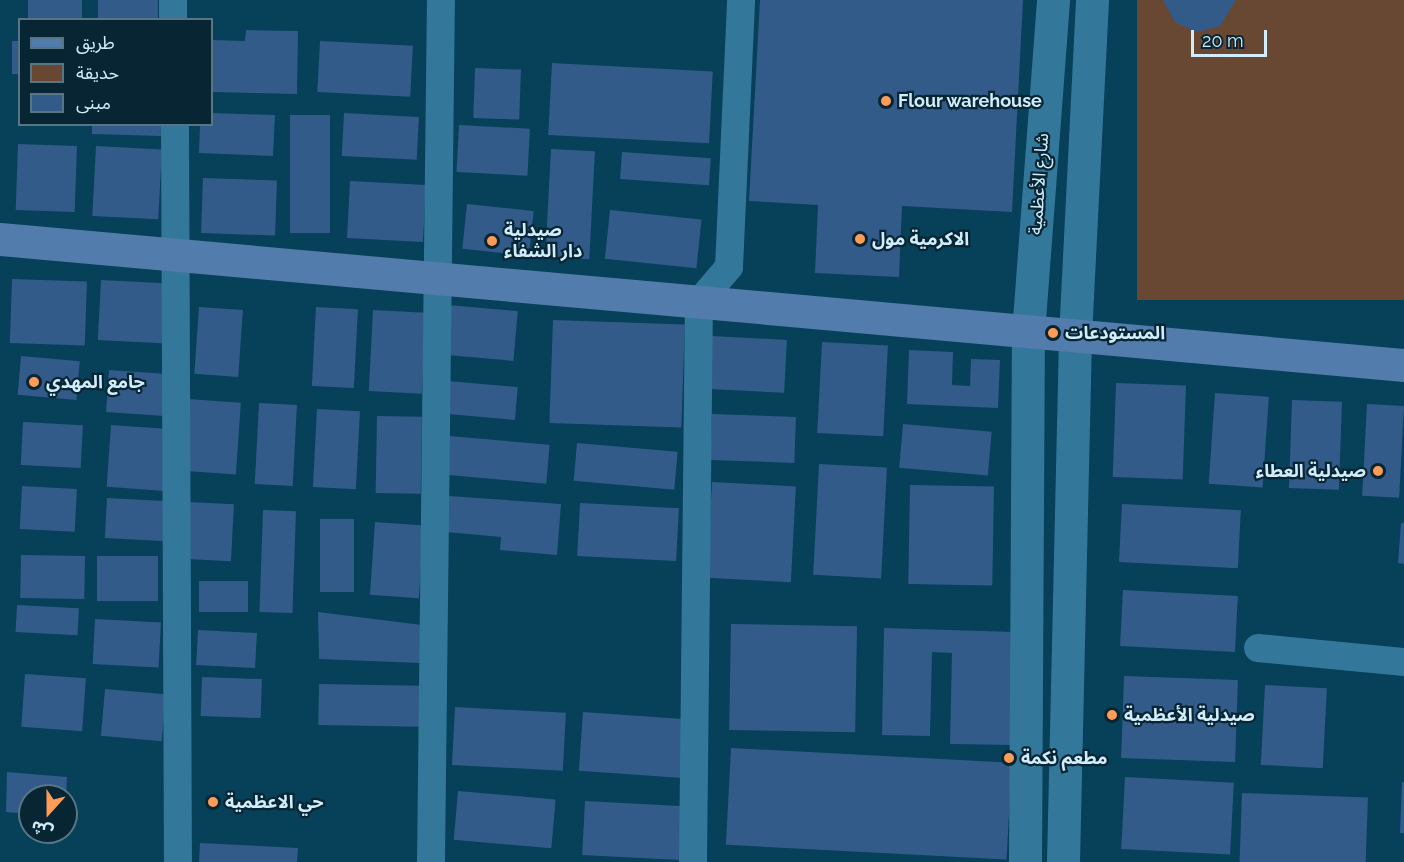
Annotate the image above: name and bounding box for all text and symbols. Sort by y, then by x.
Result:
legend [18,18,213,126]
scale bar [1194,18,1270,56]
text: 20 m [1202,30,1244,51]
text: طريق [76,32,115,53]
text: حديقة [76,62,119,83]
place label: Flour warehouse [898,90,1043,112]
text: مبنى [76,92,111,113]
marker: Flour warehouse [879,94,893,108]
street label: شارع الأعظمية [1025,132,1053,236]
place label: صيدلية دار الشفاء [504,220,582,262]
place label: الاكرمية مول [872,228,969,250]
marker: الاكرمية مول [853,232,867,246]
marker: صيدلية دار الشفاء [485,234,499,248]
place label: المستودعات [1065,322,1165,344]
marker: المستودعات [1046,326,1060,340]
place label: جامع المهدي [46,371,145,393]
marker: جامع المهدي [27,375,41,389]
place label: صيدلية العطاء [1256,460,1366,482]
marker: صيدلية العطاء [1371,464,1385,478]
place label: صيدلية الأعظمية [1124,704,1255,726]
marker: صيدلية الأعظمية [1105,708,1119,722]
place label: مطعم نكمة [1021,747,1107,769]
marker: مطعم نكمة [1002,751,1016,765]
north arrow [18,784,78,844]
place label: حي الاعظمية [225,791,324,813]
marker: حي الاعظمية [206,795,220,809]
text: ش [28,817,56,842]

